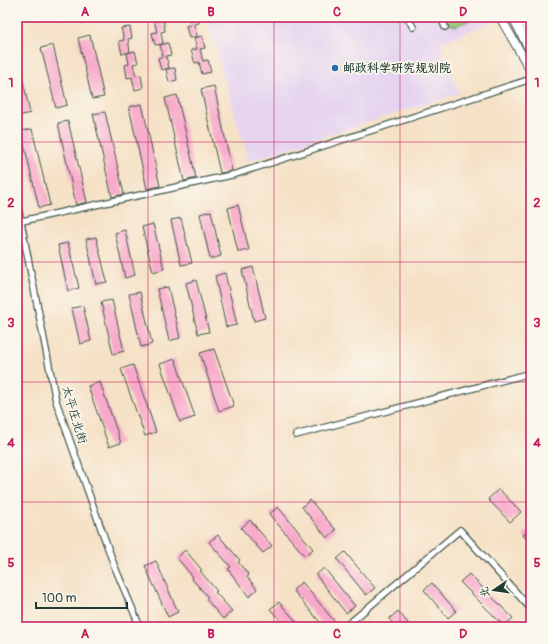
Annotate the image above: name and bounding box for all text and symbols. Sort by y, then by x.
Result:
text: A [81,4,90,20]
text: B [207,4,215,20]
text: C [333,4,341,20]
text: D [459,4,467,20]
place label: 邮政科学研究规划院 [343,61,451,76]
marker: 邮政科学研究规划院 [330,63,340,73]
text: 1 [8,75,14,91]
text: 1 [534,75,540,91]
text: 2 [7,195,15,211]
text: 2 [533,195,541,211]
text: 3 [7,315,15,331]
text: 3 [533,315,541,331]
street label: 太平庄北街 [58,384,90,446]
text: 4 [7,435,15,451]
text: 4 [533,435,541,451]
text: 5 [7,555,15,571]
text: 5 [533,555,541,571]
north arrow [474,570,514,610]
scale bar [36,584,127,610]
text: 北 [477,585,492,599]
text: 100 m [42,591,77,606]
text: A [81,626,90,642]
text: B [207,626,215,642]
text: C [333,626,341,642]
text: D [459,626,467,642]

